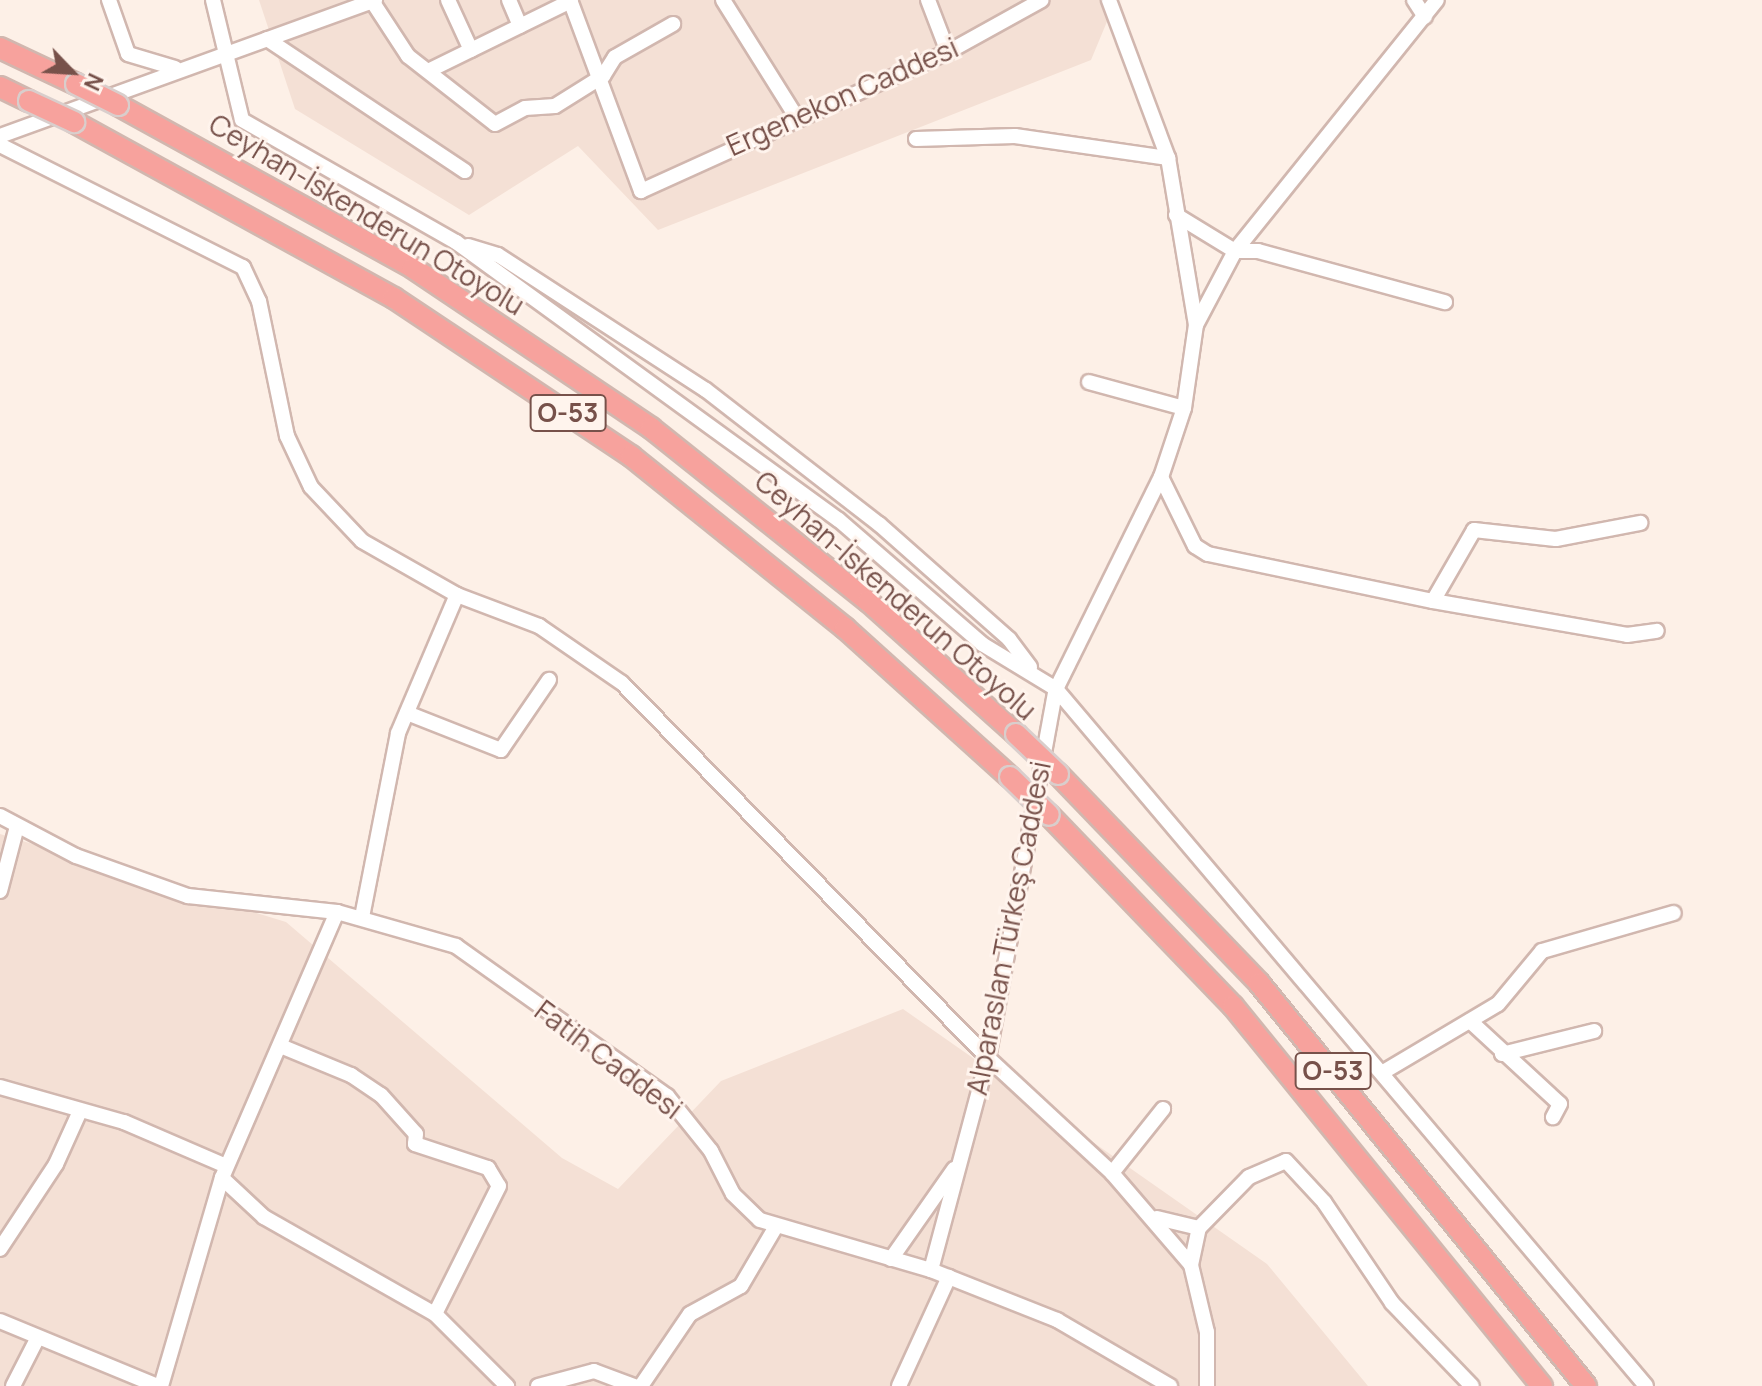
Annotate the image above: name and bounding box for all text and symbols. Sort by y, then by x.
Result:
street label: Ergenekon Caddesi [721,30,963,162]
north arrow [32,32,112,112]
text: N [77,69,111,96]
street label: Ceyhan-İskenderun Otoyolu [203,106,531,322]
road number: O-53 [528,391,608,435]
street label: Ceyhan-İskenderun Otoyolu [749,464,1043,726]
street label: Alparaslan Türkeş Caddesi [959,758,1057,1098]
street label: Fatih Caddesi [529,993,689,1125]
road number: O-53 [1293,1049,1373,1093]

